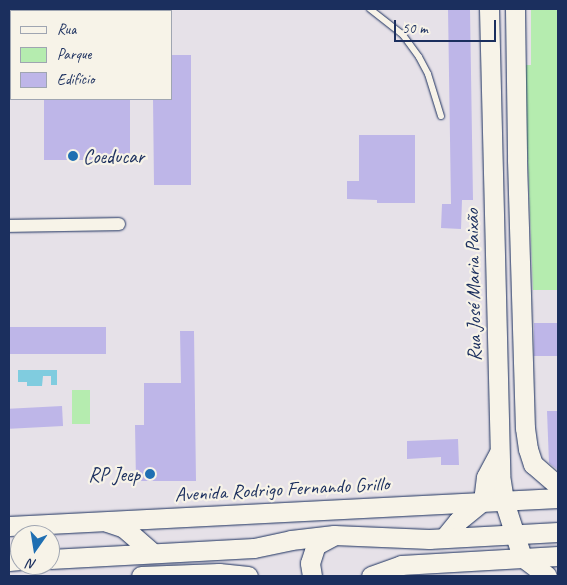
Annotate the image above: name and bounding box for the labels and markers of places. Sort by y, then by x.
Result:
place label: Coeducar [83,144,144,168]
marker: Coeducar [67,150,79,162]
place label: RP Jeep [89,462,140,486]
marker: RP Jeep [144,468,156,480]

